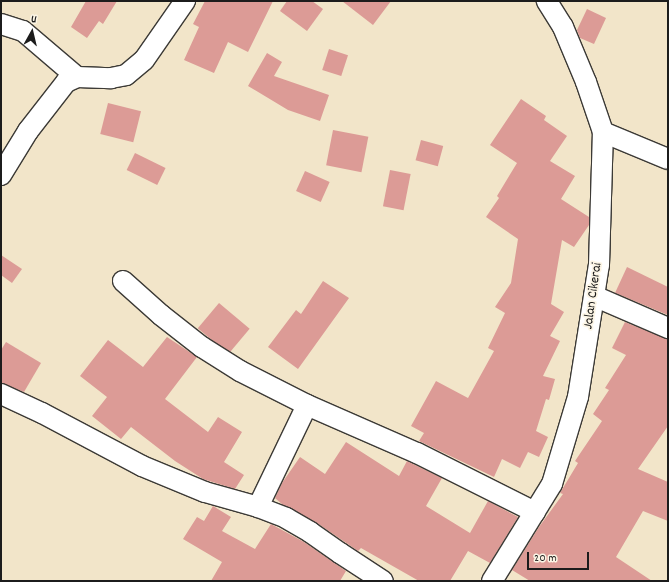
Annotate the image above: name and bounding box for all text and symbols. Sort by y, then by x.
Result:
north arrow [12,12,52,52]
text: U [30,12,37,28]
street label: Jalan Cikerai [580,262,606,330]
scale bar [529,544,591,570]
text: 20 m [534,550,557,567]

